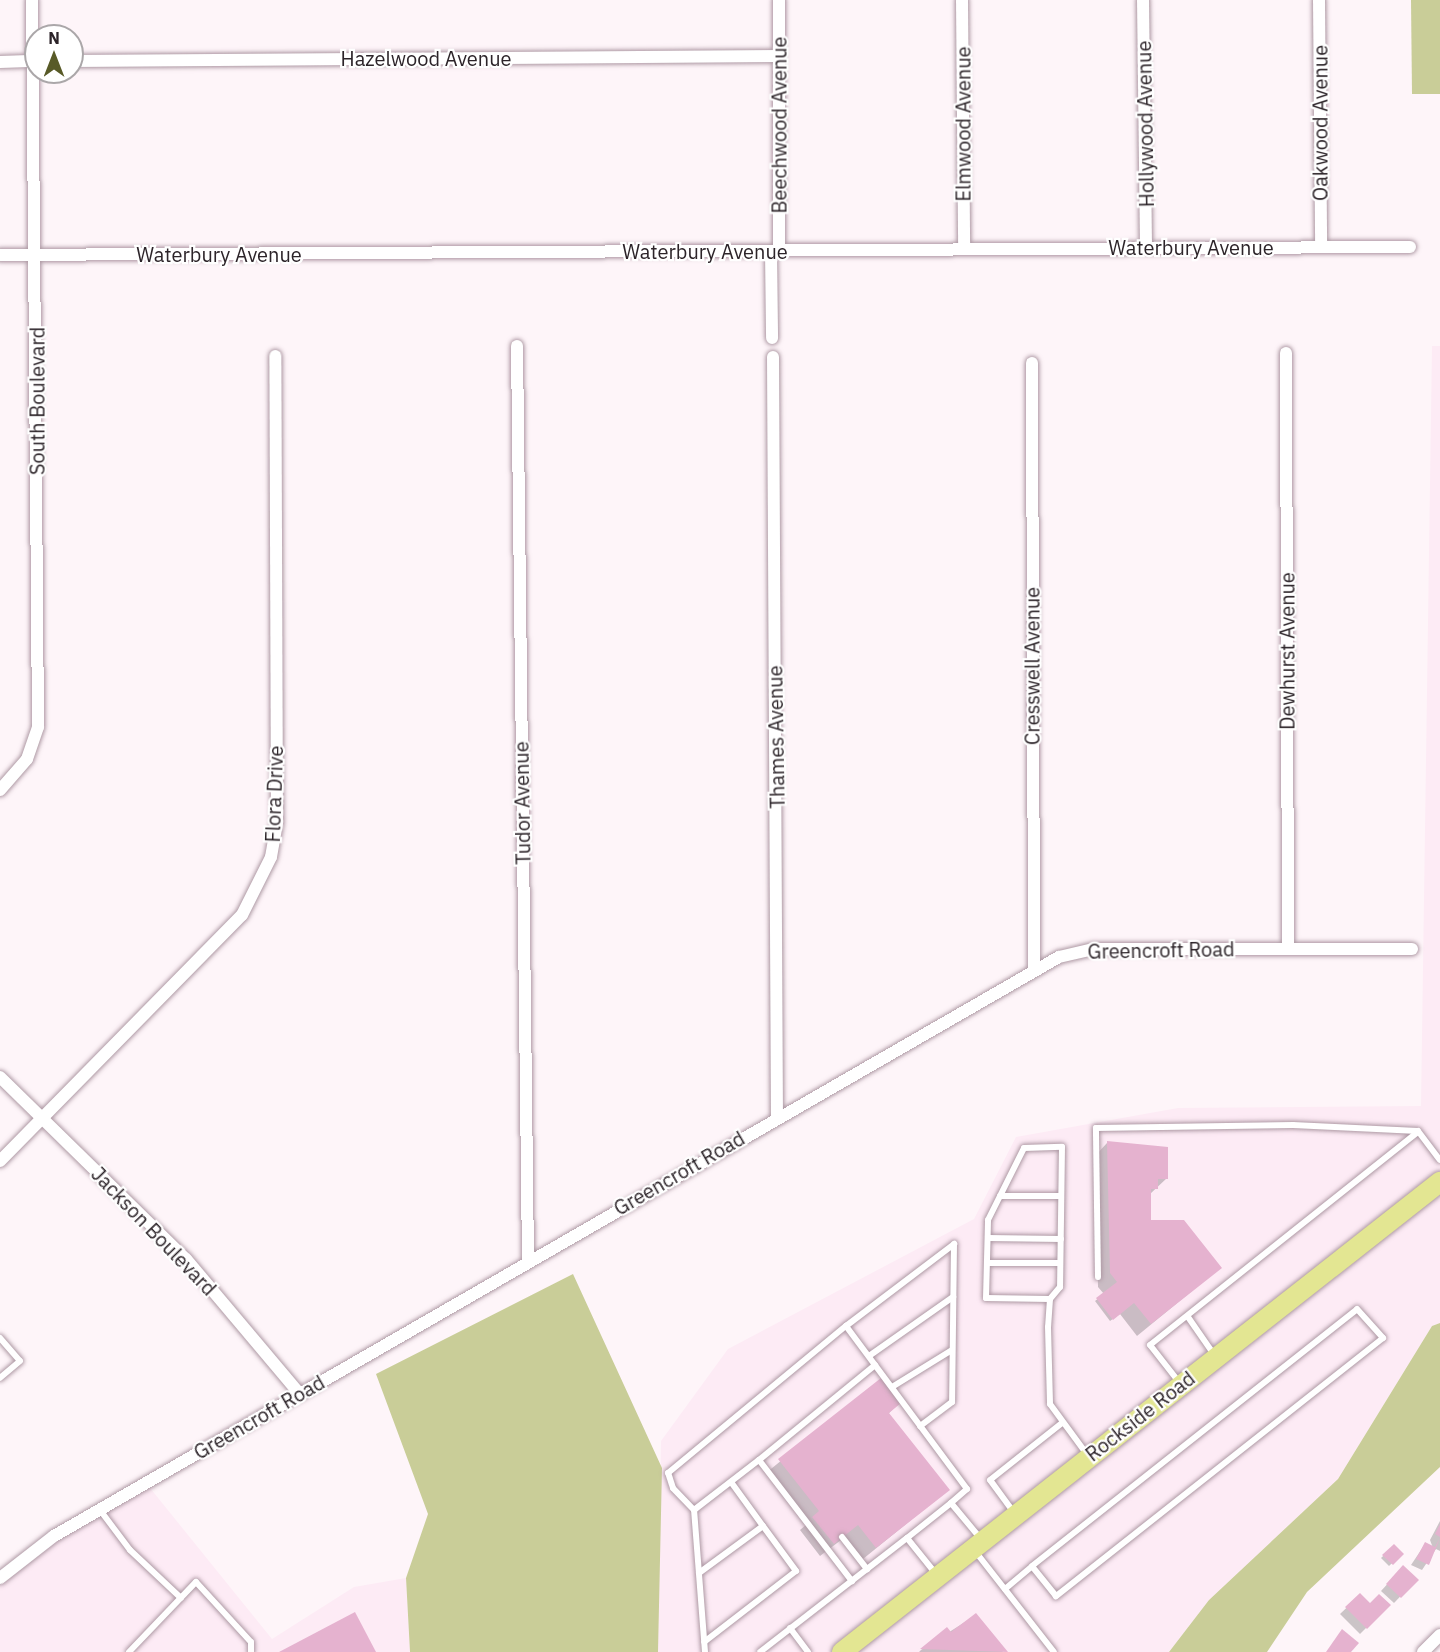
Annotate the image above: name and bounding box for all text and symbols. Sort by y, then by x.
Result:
north arrow [24,24,84,84]
text: N [48,28,60,48]
street label: Beechwood Avenue [767,36,791,214]
street label: Hollywood Avenue [1132,40,1158,208]
street label: Oakwood Avenue [1308,45,1332,201]
street label: Hazelwood Avenue [341,46,511,70]
street label: Elmwood Avenue [951,46,975,202]
street label: Waterbury Avenue [1108,235,1274,259]
street label: Waterbury Avenue [622,239,788,263]
street label: Waterbury Avenue [136,242,302,266]
street label: South Boulevard [25,327,49,475]
street label: Dewhurst Avenue [1275,572,1299,730]
street label: Cresswell Avenue [1020,587,1044,745]
street label: Thames Avenue [763,665,789,809]
street label: Tudor Avenue [509,741,535,865]
street label: Flora Drive [260,745,288,843]
street label: Greencroft Road [1087,937,1235,963]
street label: Greencroft Road [609,1126,749,1220]
street label: Jackson Boulevard [87,1162,221,1300]
street label: Rockside Road [1081,1366,1199,1466]
street label: Greencroft Road [189,1370,329,1464]

